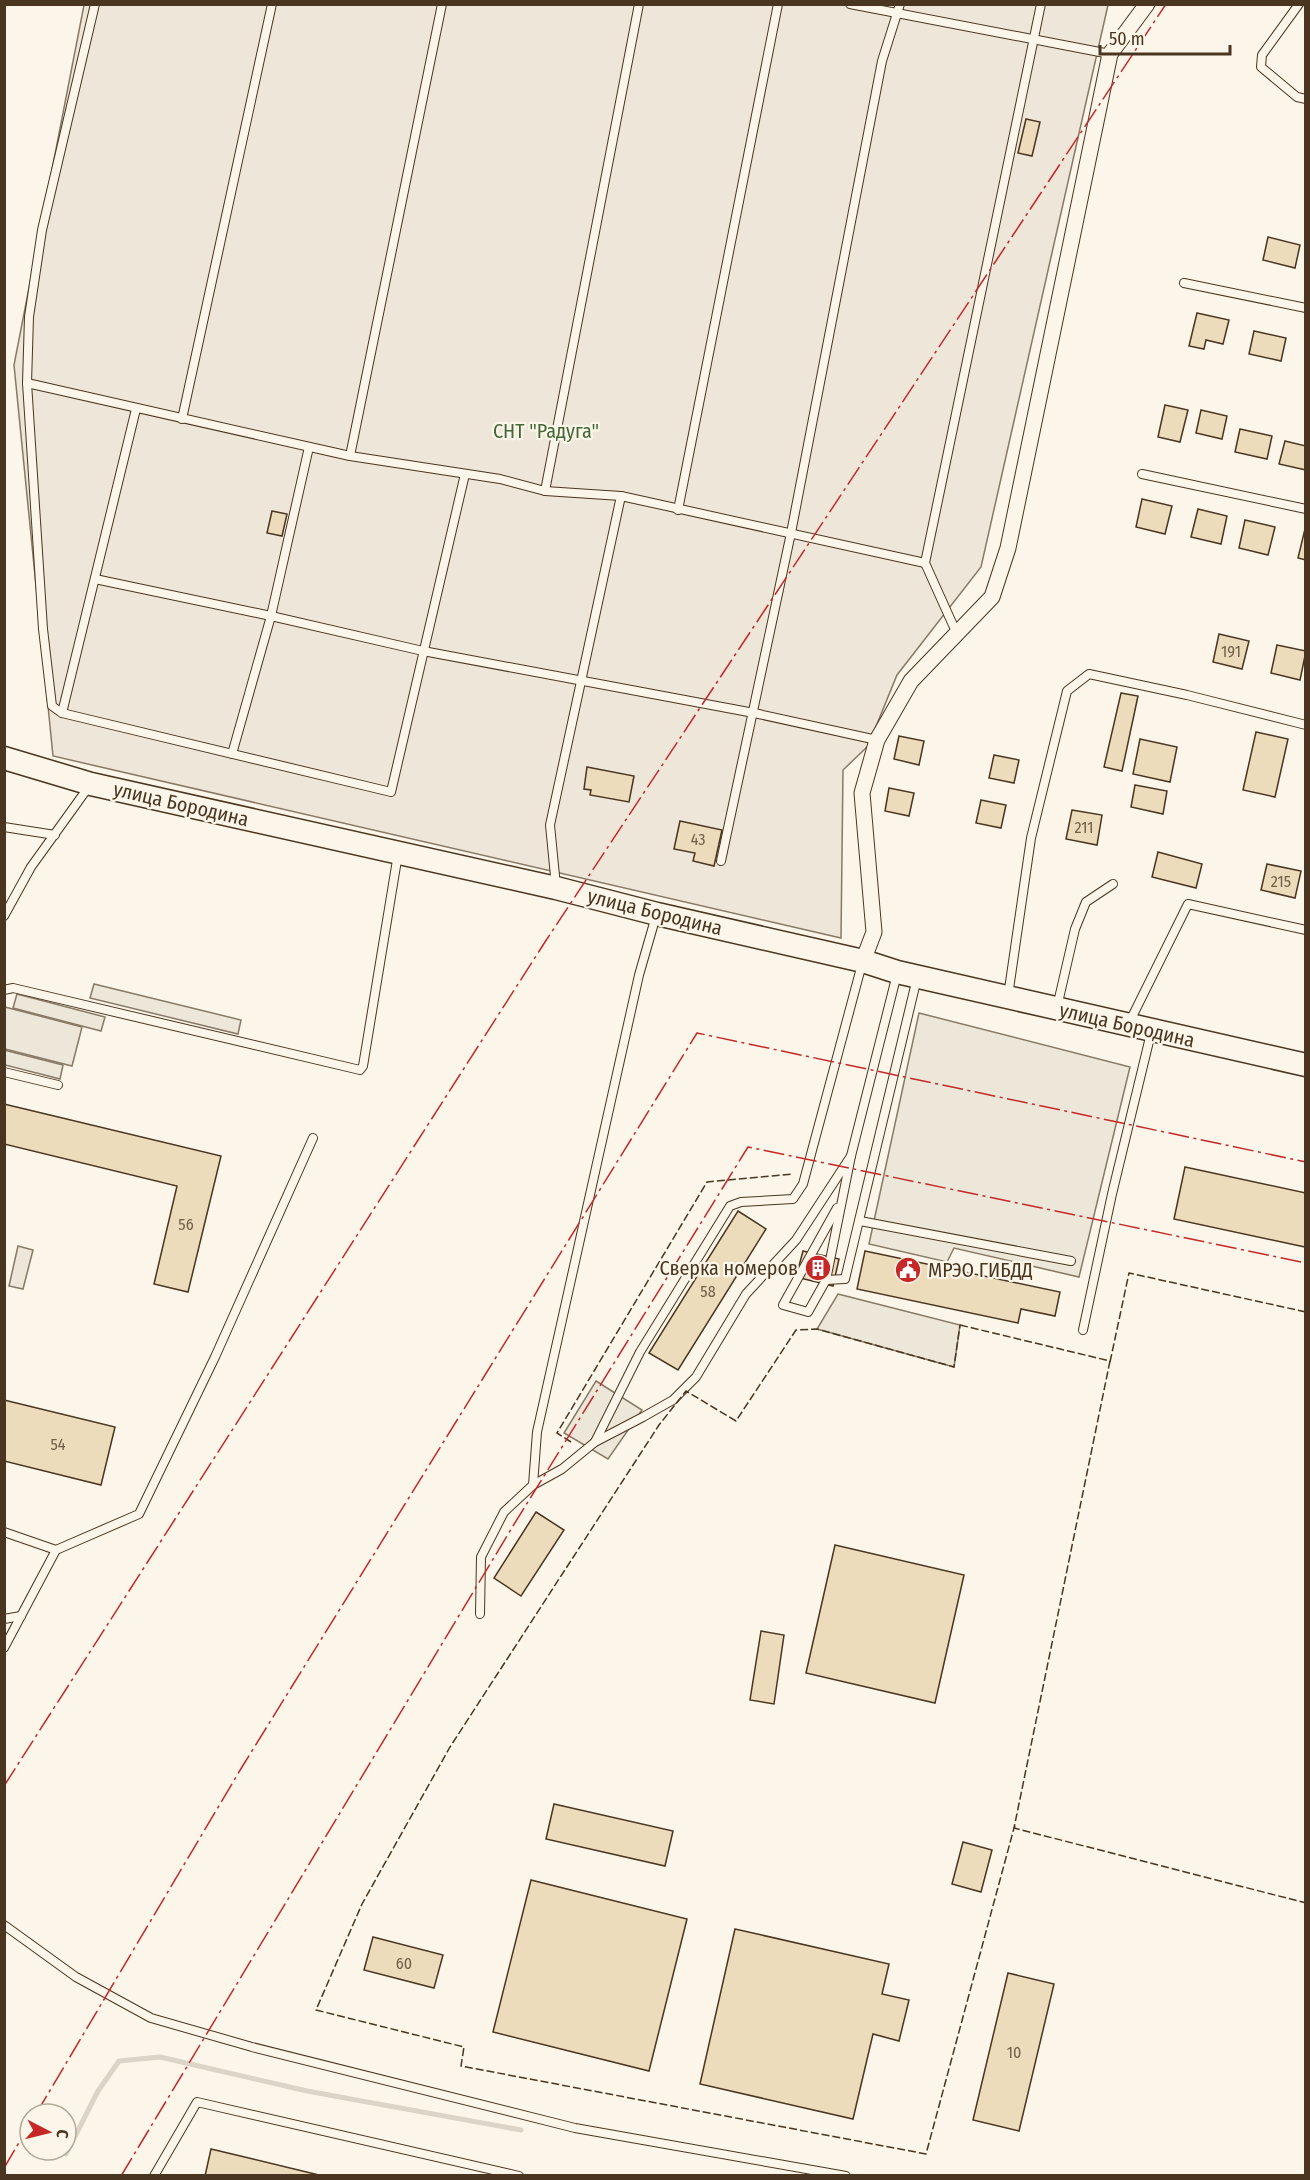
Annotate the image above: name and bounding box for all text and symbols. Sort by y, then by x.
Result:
scale bar [1100,18,1230,56]
text: 50 m [1109,28,1145,50]
park label: СНТ "Радуга" [493,419,599,443]
house number: 191 [1221,642,1241,661]
street label: улица Бородина [111,777,251,831]
house number: 211 [1075,818,1093,837]
house number: 43 [691,830,705,849]
house number: 215 [1271,872,1291,891]
street label: улица Бородина [585,884,725,940]
street label: улица Бородина [1057,998,1197,1052]
house number: 56 [178,1215,194,1234]
building icon: Сверка номеров [803,1253,833,1283]
public building icon: МРЭО ГИБДД [893,1255,923,1285]
place label: Сверка номеров [660,1256,798,1280]
place label: МРЭО ГИБДД [928,1258,1033,1282]
house number: 58 [700,1282,716,1301]
house number: 54 [50,1435,66,1454]
house number: 60 [396,1954,412,1973]
house number: 10 [1007,2043,1021,2062]
north arrow [18,2102,78,2162]
text: С [52,2128,72,2140]

